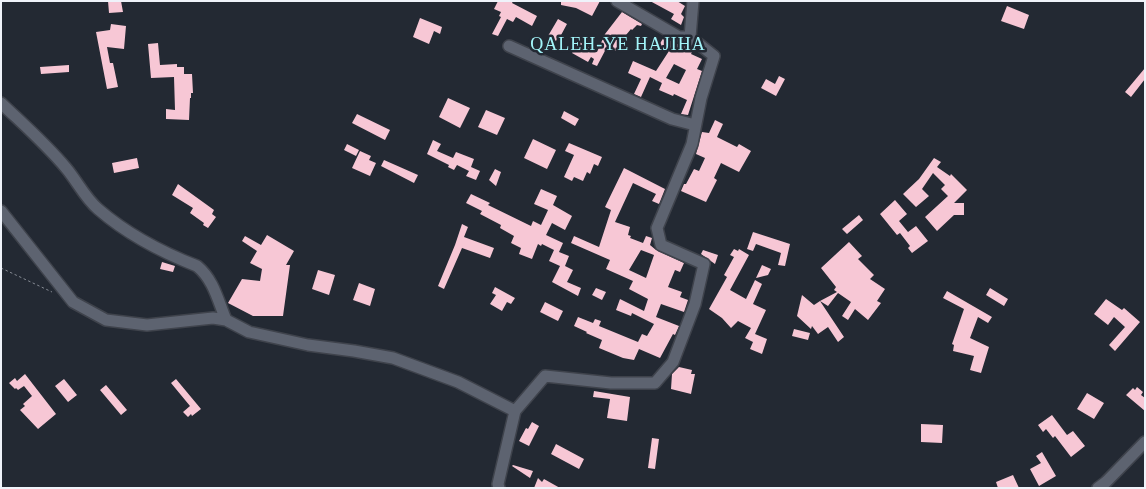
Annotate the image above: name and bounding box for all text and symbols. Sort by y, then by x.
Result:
district label: QALEH-YE HAJIHA [531,34,705,56]

